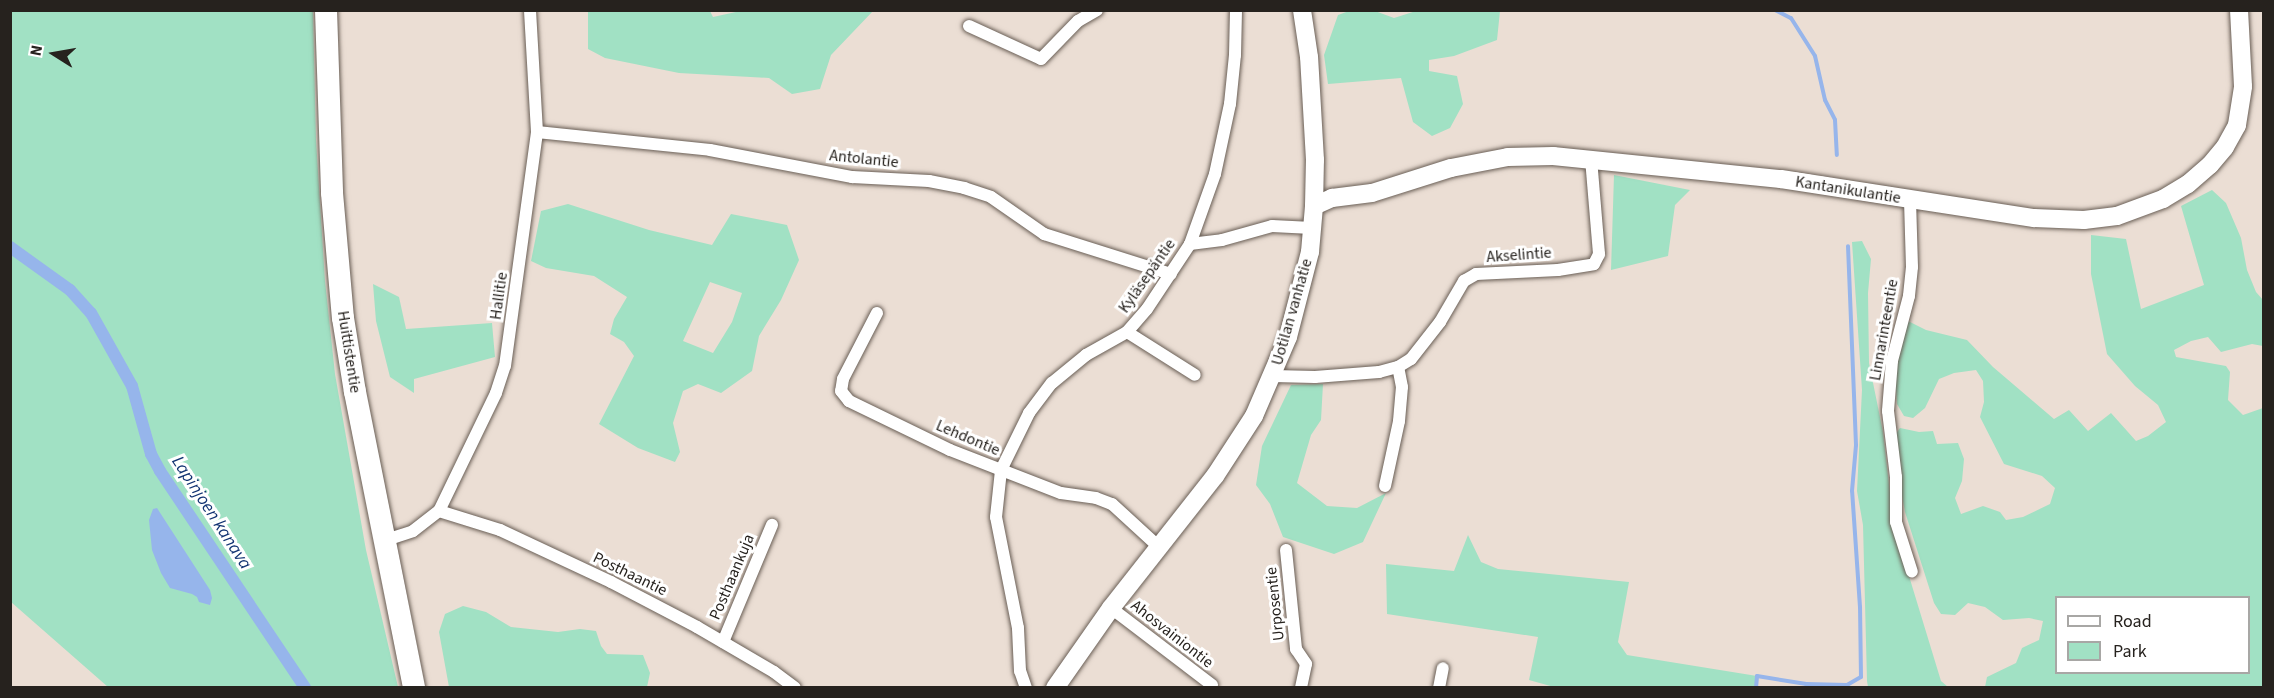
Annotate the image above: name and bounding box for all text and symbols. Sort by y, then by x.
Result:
north arrow [24,24,84,84]
text: N [25,43,48,58]
street label: Antolantie [828,146,900,172]
street label: Kantanikulantie [1794,172,1902,208]
street label: Kyläsepäntie [1114,235,1180,317]
street label: Akselintie [1486,243,1552,267]
street label: Uotilan vanhatie [1268,257,1316,367]
street label: Hallitie [486,271,512,321]
street label: Linnarinteentie [1866,278,1902,382]
street label: Huittistentie [333,309,365,395]
street label: Lehdontie [933,416,1003,460]
water label: Lapinjoen kanava [166,452,256,574]
street label: Posthaankuja [705,531,759,623]
street label: Posthaantie [590,548,670,600]
street label: Urposentie [1262,566,1288,642]
street label: Ahosvainiontie [1127,596,1217,672]
legend [2055,596,2250,674]
text: Road [2113,609,2152,634]
text: Park [2113,639,2147,664]

